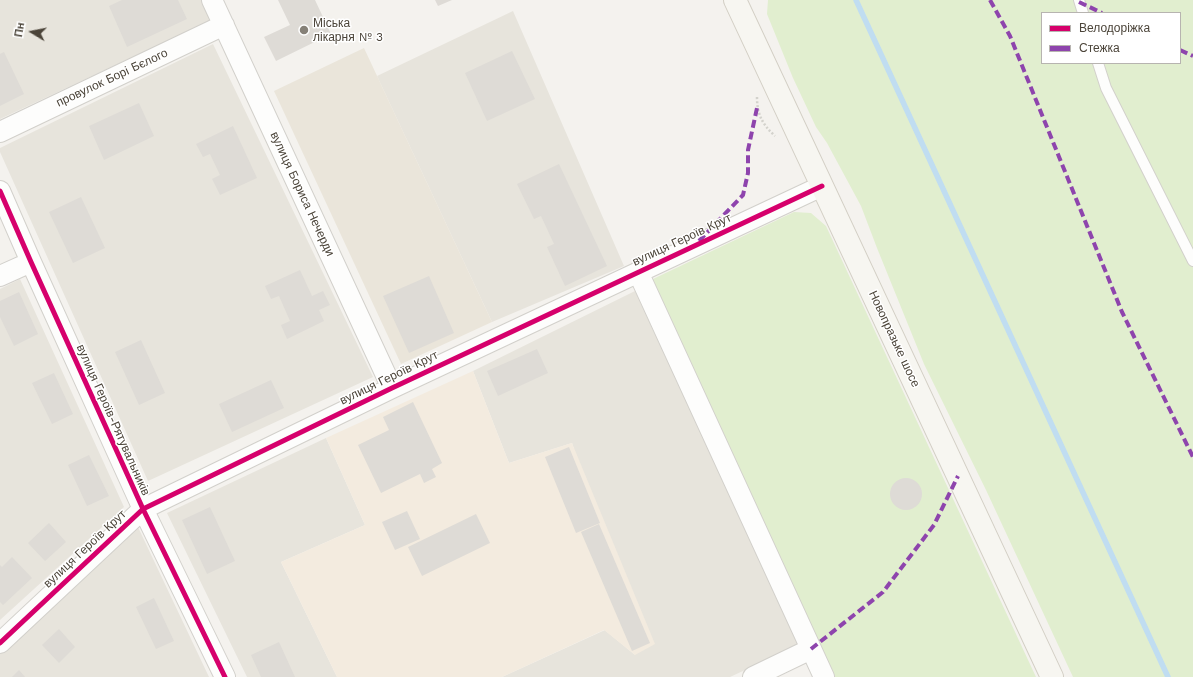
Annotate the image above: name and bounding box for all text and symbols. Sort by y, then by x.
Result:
north arrow [12,12,52,52]
legend [1041,12,1181,64]
place label: Міська лікарня № 3 [313,16,383,44]
text: Велодоріжка [1079,21,1150,35]
text: Пн [12,22,27,38]
marker: Міська лікарня № 3 [298,24,310,36]
text: Стежка [1079,41,1120,55]
street label: провулок Борі Бєлого [54,46,170,110]
street label: вулиця Бориса Нечерди [267,129,337,259]
street label: вулиця Героїв Крут [630,211,734,269]
street label: Новопразьке шосе [865,288,923,390]
street label: вулиця Героїв-Рятувальників [73,342,153,498]
street label: вулиця Героїв Крут [338,348,440,408]
street label: вулиця Героїв Крут [41,507,129,591]

